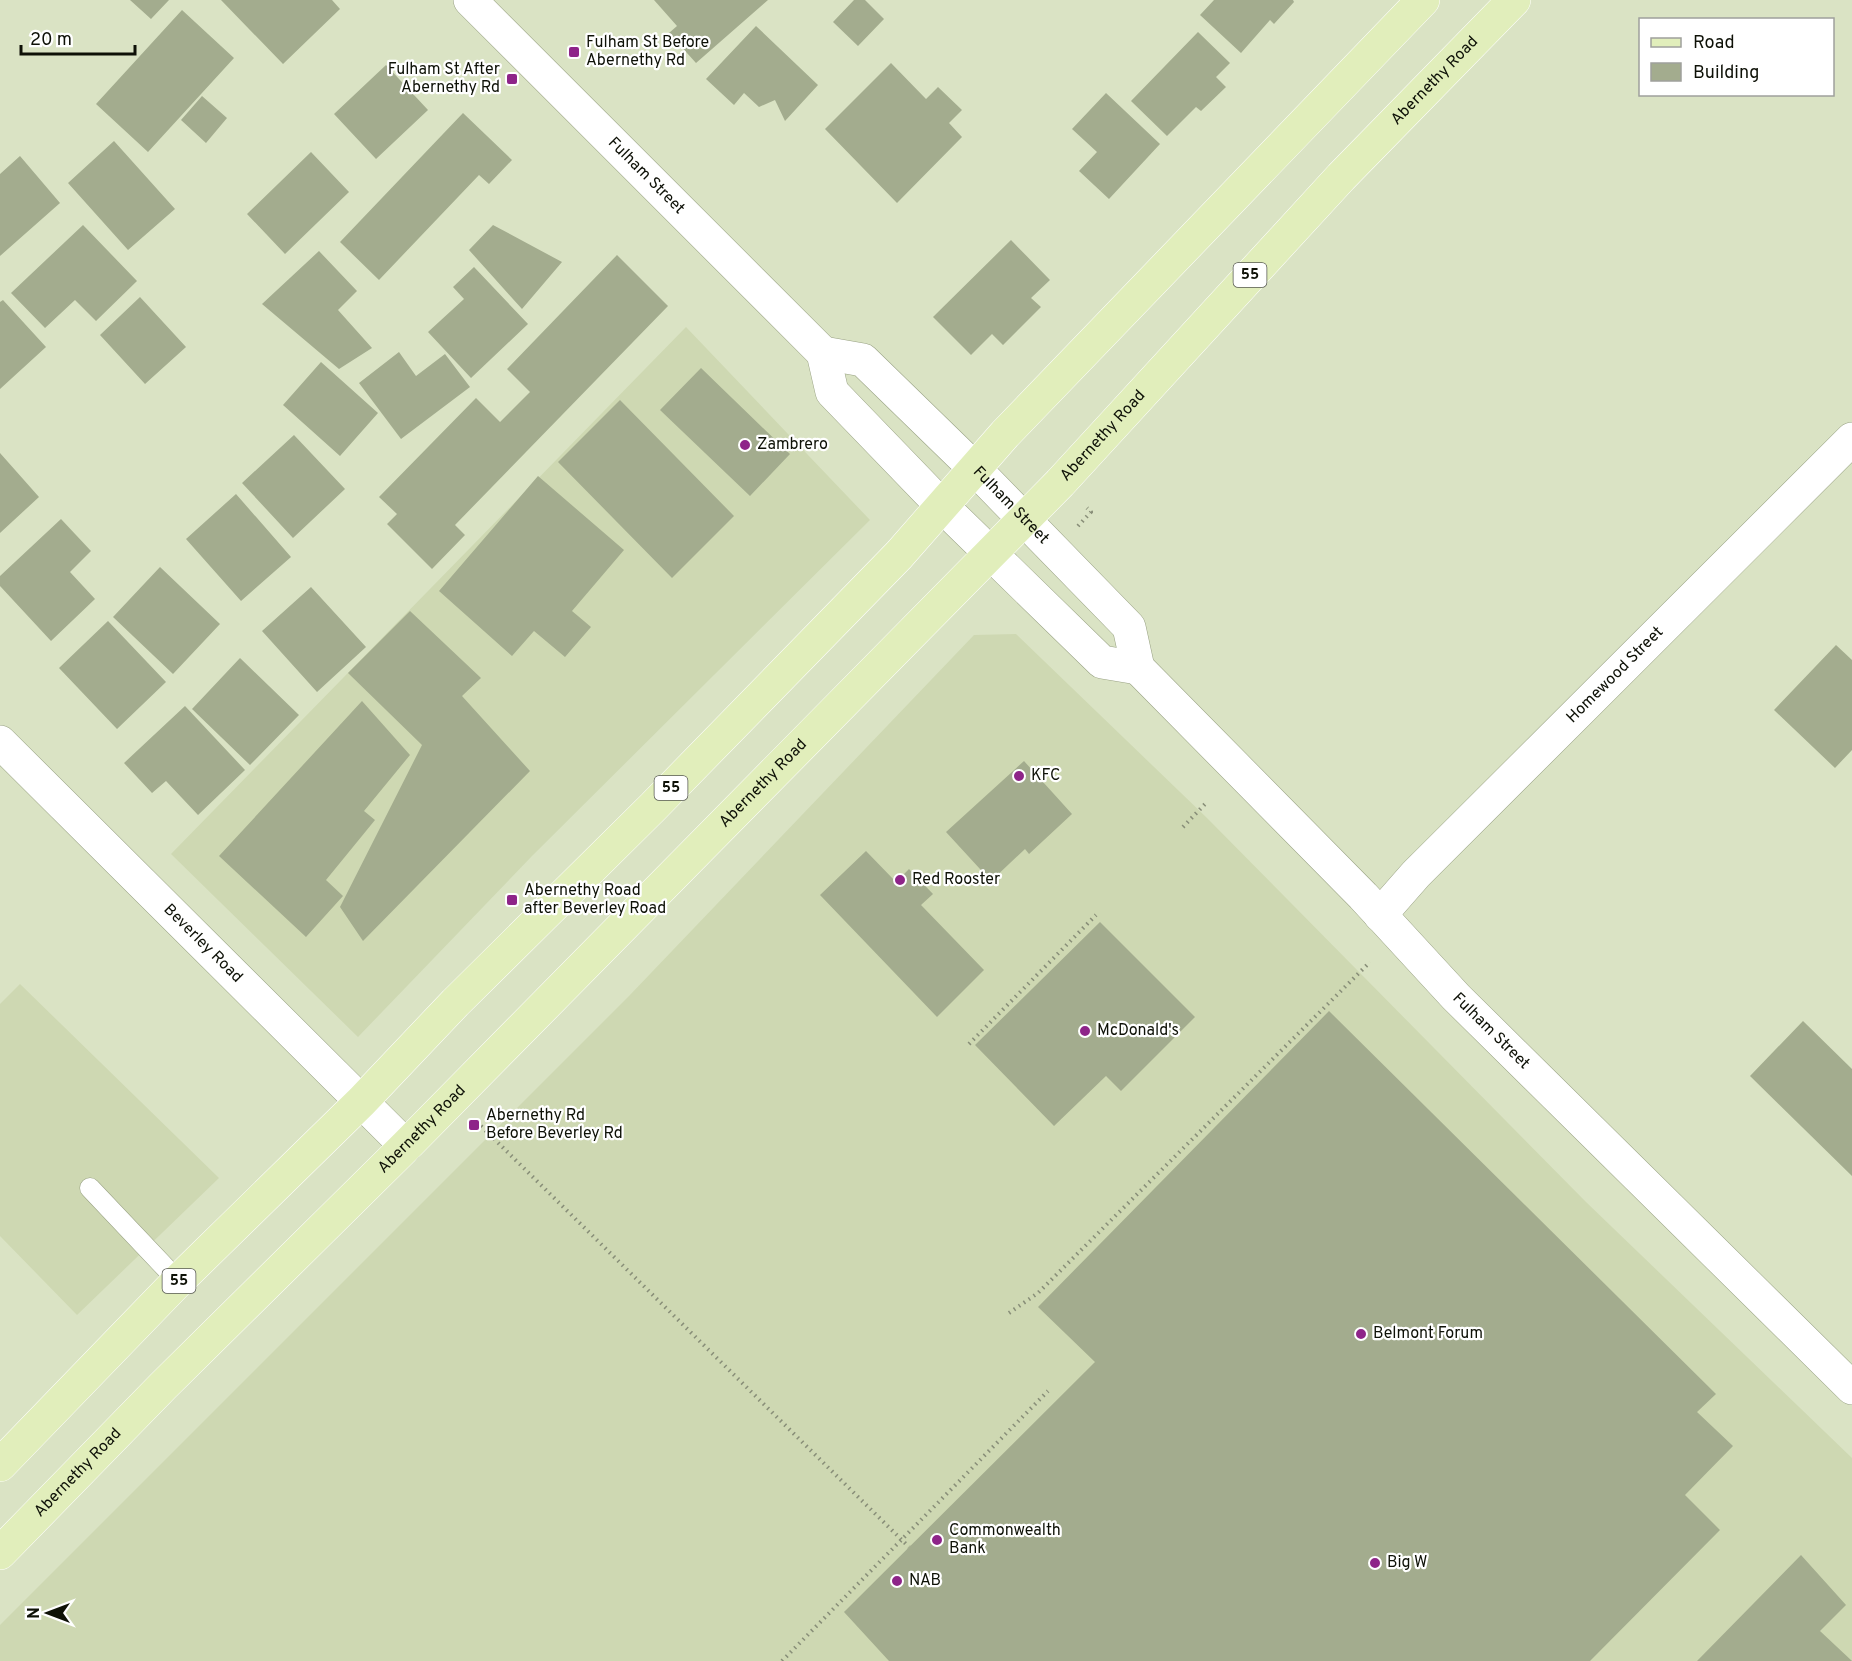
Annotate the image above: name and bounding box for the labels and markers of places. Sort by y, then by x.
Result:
place label: Fulham St Before Abernethy Rd [586,33,709,71]
marker: Fulham St Before Abernethy Rd [567,45,581,59]
place label: Fulham St After Abernethy Rd [388,60,500,98]
marker: Fulham St After Abernethy Rd [505,72,519,86]
place label: Zambrero [757,435,828,455]
marker: Zambrero [738,438,752,452]
place label: KFC [1031,766,1060,786]
marker: KFC [1012,769,1026,783]
place label: Red Rooster [912,870,1000,890]
marker: Red Rooster [893,873,907,887]
place label: Abernethy Road after Beverley Road [524,881,666,919]
marker: Abernethy Road after Beverley Road [505,893,519,907]
place label: McDonald's [1097,1021,1179,1041]
marker: McDonald's [1078,1024,1092,1038]
place label: Abernethy Rd Before Beverley Rd [486,1106,623,1144]
marker: Abernethy Rd Before Beverley Rd [467,1118,481,1132]
place label: Belmont Forum [1373,1324,1483,1344]
marker: Belmont Forum [1354,1327,1368,1341]
place label: Commonwealth Bank [949,1521,1061,1559]
marker: Commonwealth Bank [930,1533,944,1547]
place label: Big W [1387,1553,1427,1573]
marker: Big W [1368,1556,1382,1570]
place label: NAB [909,1571,941,1591]
marker: NAB [890,1574,904,1588]

